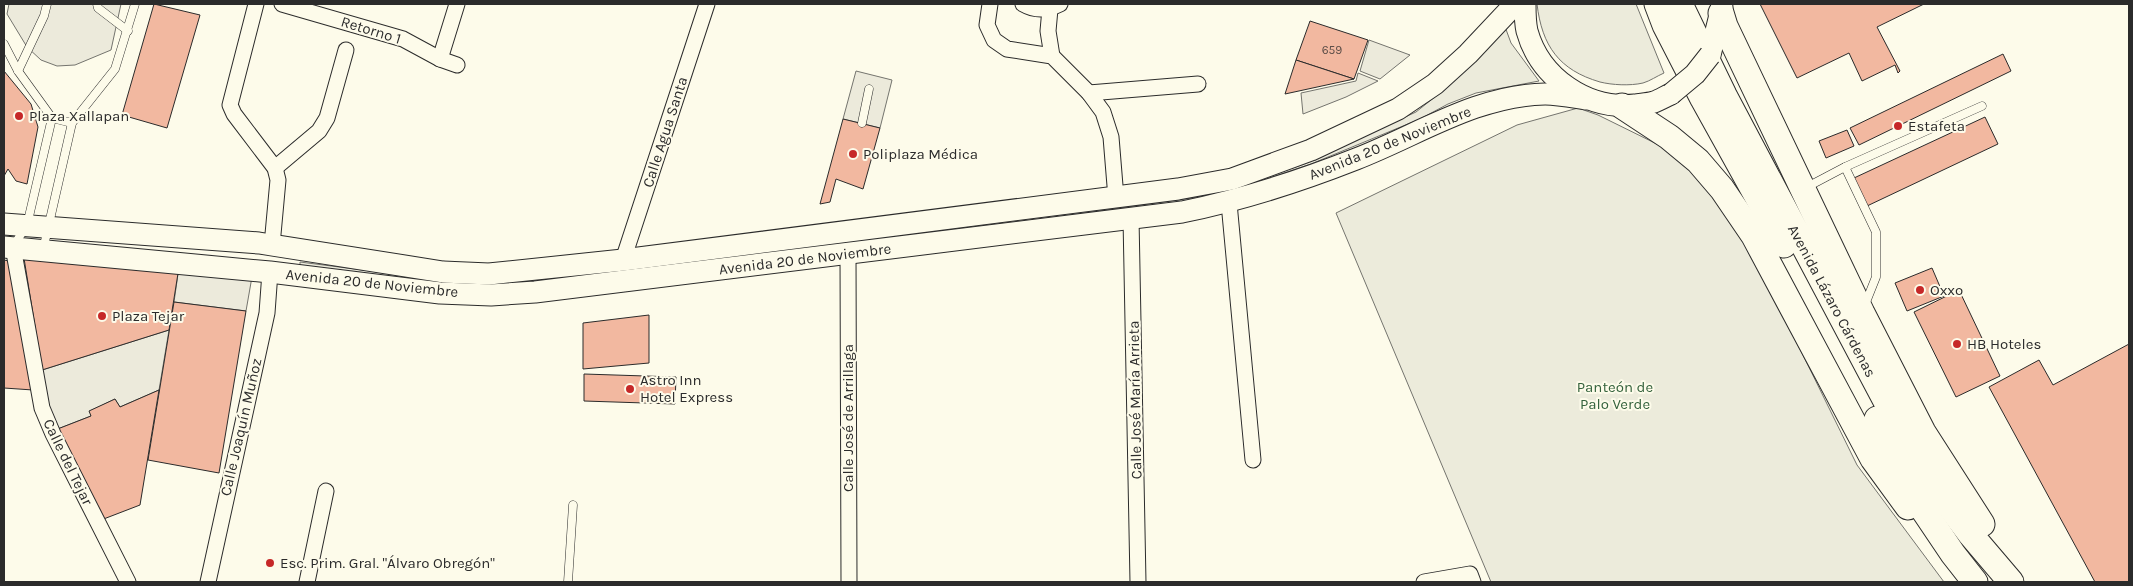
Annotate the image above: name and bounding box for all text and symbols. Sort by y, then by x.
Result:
street label: Retorno 1 [339,12,403,48]
house number: 659 [1322,43,1342,57]
street label: Calle Agua Santa [639,74,691,190]
street label: Avenida 20 de Noviembre [1306,102,1474,184]
place label: Plaza Xallapan [29,107,129,125]
marker: Plaza Xallapan [13,110,25,122]
place label: Estafeta [1908,117,1965,135]
marker: Estafeta [1892,120,1904,132]
place label: Poliplaza Médica [863,145,978,163]
marker: Poliplaza Médica [847,148,859,160]
street label: Avenida Lázaro Cárdenas [1784,222,1880,380]
street label: Avenida 20 de Noviembre [718,240,892,278]
street label: Avenida 20 de Noviembre [285,265,459,301]
place label: Oxxo [1930,281,1963,299]
marker: Oxxo [1914,284,1926,296]
place label: Plaza Tejar [112,307,185,325]
marker: Plaza Tejar [96,310,108,322]
street label: Calle José María Arrieta [1125,320,1145,480]
place label: HB Hoteles [1967,335,2041,353]
marker: HB Hoteles [1951,338,1963,350]
street label: Calle José de Arrillaga [839,344,857,492]
street label: Calle Joaquín Muñoz [216,356,266,498]
place label: Astro Inn Hotel Express [640,371,733,406]
park label: Panteón de Palo Verde [1577,378,1653,413]
marker: Astro Inn Hotel Express [624,383,636,395]
street label: Calle del Tejar [39,416,97,509]
place label: Esc. Prim. Gral. "Álvaro Obregón" [280,554,495,572]
marker: Esc. Prim. Gral. "Álvaro Obregón" [264,557,276,569]

